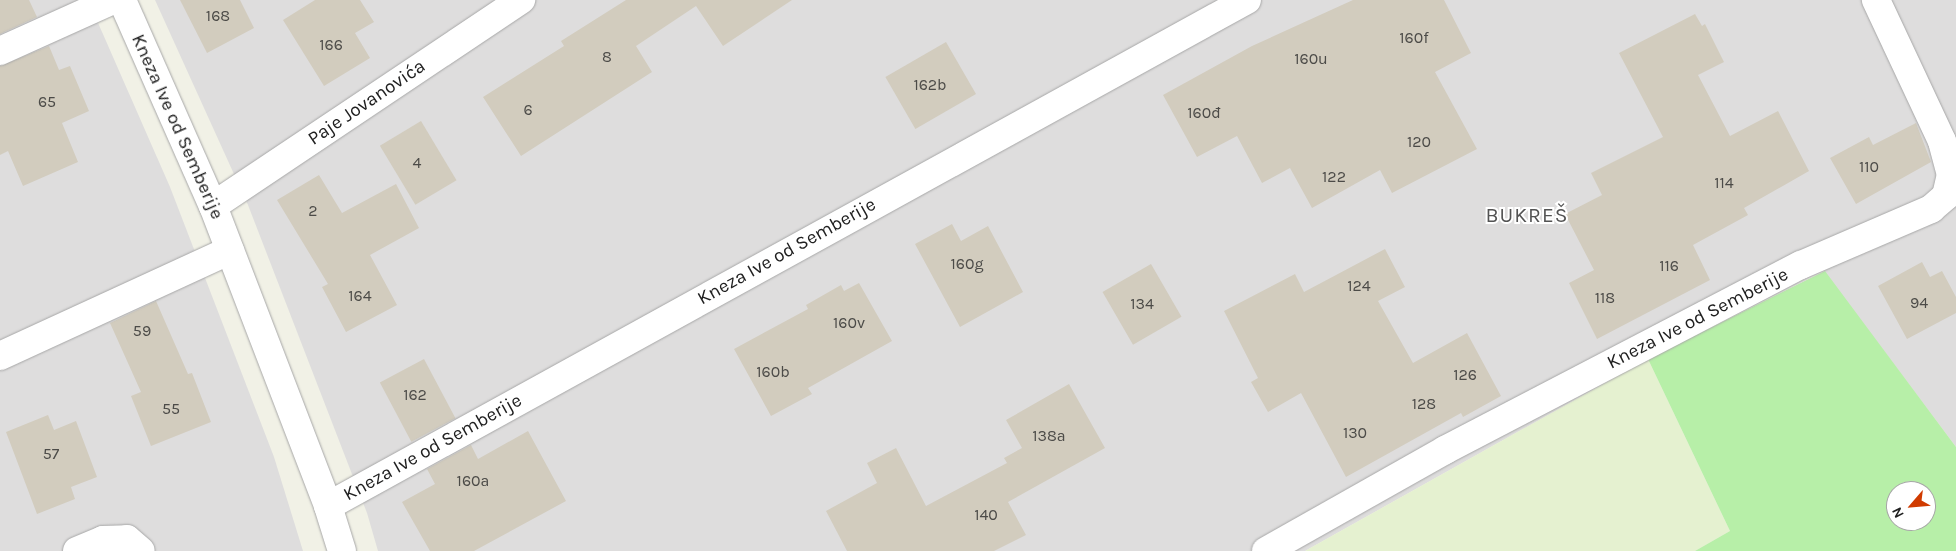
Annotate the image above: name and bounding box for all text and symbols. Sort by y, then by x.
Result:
house number: 168 [206,6,230,26]
house number: 160f [1399,28,1429,48]
street label: Kneza Ive od Semberije [126,31,228,223]
house number: 166 [319,35,343,55]
house number: 8 [602,47,612,67]
house number: 160u [1294,49,1328,69]
street label: Paje Jovanovića [304,55,430,151]
house number: 162b [913,75,947,95]
house number: 65 [38,92,56,112]
house number: 6 [523,100,533,120]
house number: 160đ [1187,103,1221,123]
house number: 120 [1407,132,1431,152]
house number: 4 [413,153,421,173]
house number: 110 [1859,157,1879,177]
house number: 122 [1322,167,1346,187]
house number: 114 [1714,173,1734,193]
street label: Kneza Ive od Semberije [694,193,880,311]
house number: 2 [308,201,318,221]
district label: BUKREŠ [1485,202,1569,228]
house number: 160g [951,254,983,274]
house number: 116 [1659,256,1679,276]
street label: Kneza Ive od Semberije [1604,263,1792,375]
house number: 124 [1347,276,1371,296]
house number: 164 [348,286,372,306]
house number: 118 [1595,288,1615,308]
house number: 94 [1910,293,1928,313]
house number: 134 [1130,294,1154,314]
house number: 160v [833,313,865,333]
house number: 59 [133,321,151,341]
house number: 160b [756,362,790,382]
house number: 126 [1453,365,1477,385]
house number: 162 [403,385,427,405]
street label: Kneza Ive od Semberije [340,389,526,507]
house number: 128 [1412,394,1436,414]
house number: 55 [162,399,180,419]
house number: 130 [1343,423,1367,443]
house number: 138a [1032,426,1066,446]
house number: 57 [43,444,59,464]
house number: 160a [457,471,489,491]
north arrow [1886,481,1936,531]
text: N [1888,504,1908,521]
house number: 140 [974,505,998,525]

